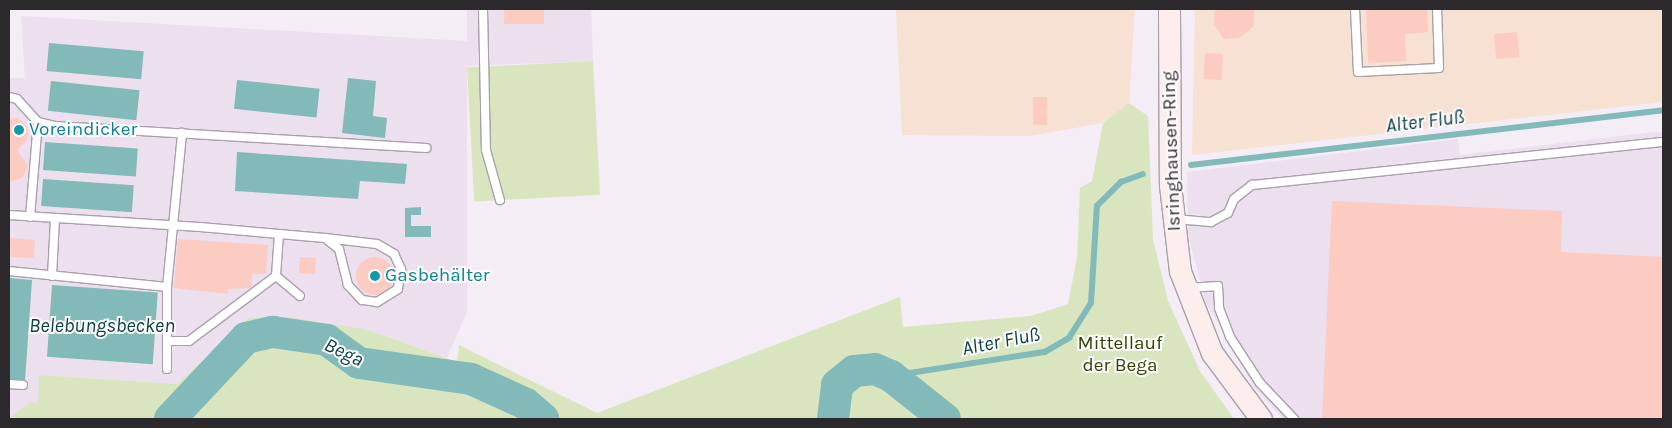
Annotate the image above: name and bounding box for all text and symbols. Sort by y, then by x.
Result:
street label: Isringhausen-Ring [1158,70,1186,232]
water label: Alter Fluß [1384,104,1466,138]
place label: Voreindicker [29,119,137,141]
marker: Voreindicker [13,124,25,136]
place label: Gasbehälter [385,265,490,287]
marker: Gasbehälter [369,270,381,282]
water label: Belebungsbecken [29,313,175,337]
water label: Alter Fluß [960,322,1042,360]
water label: Bega [320,332,368,372]
park label: Mittellauf der Bega [1078,333,1162,377]

